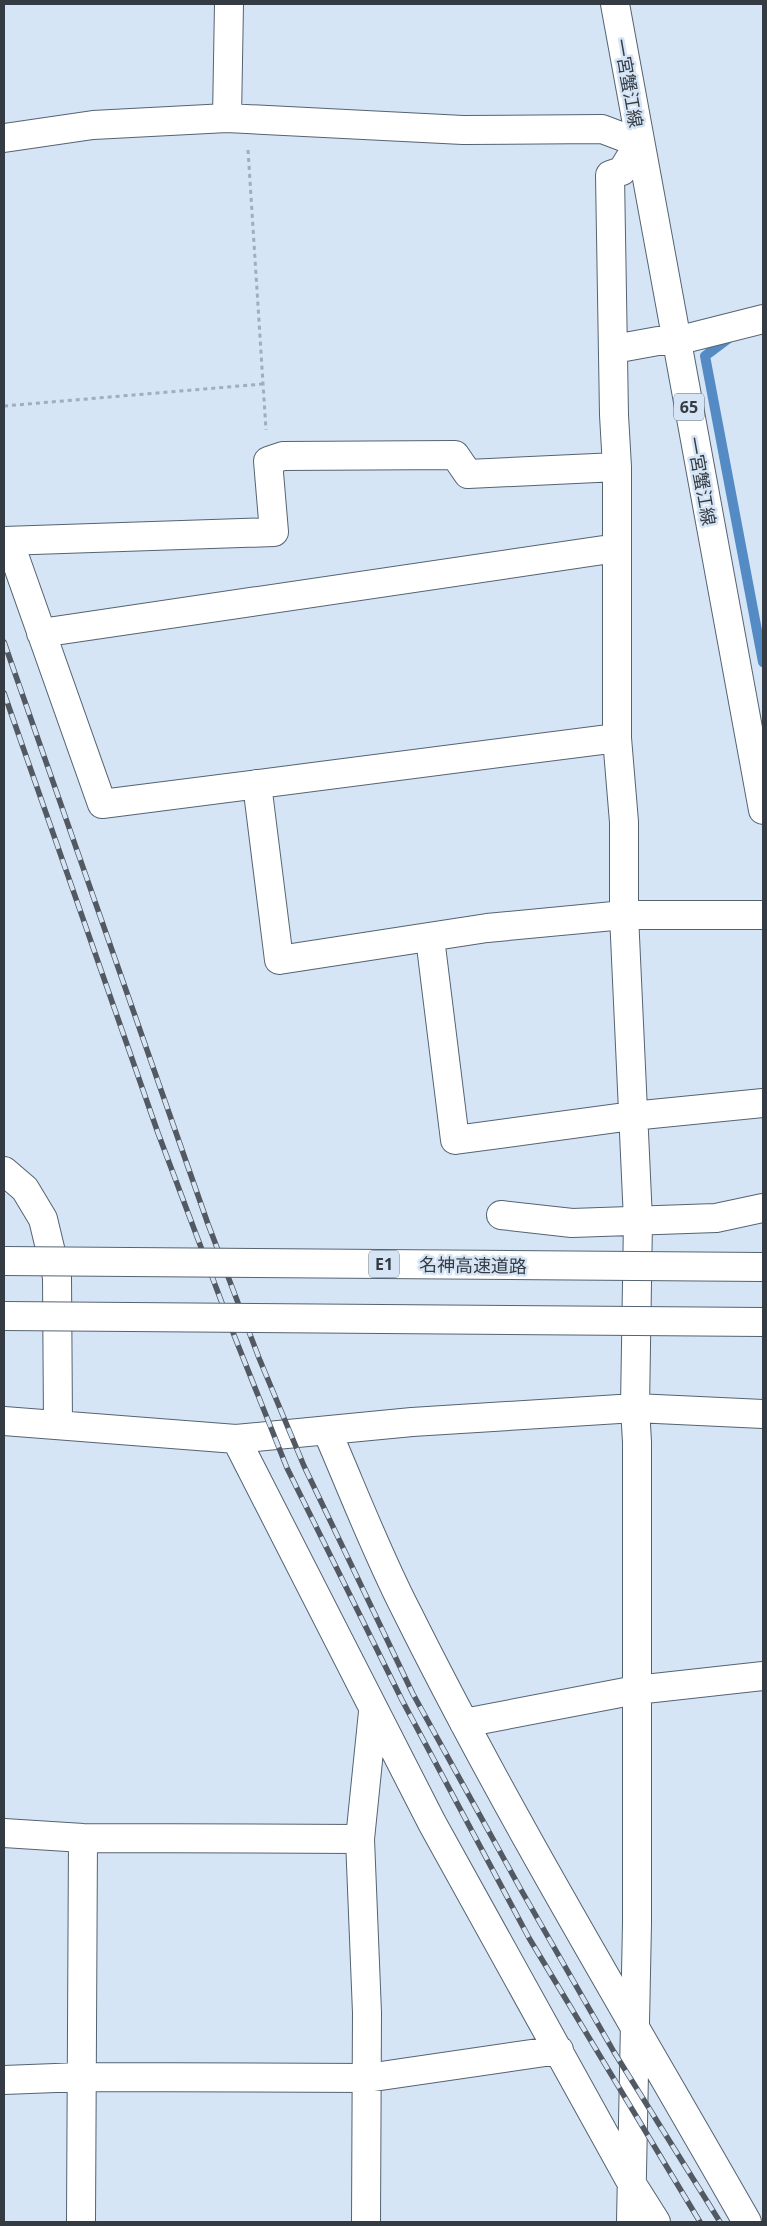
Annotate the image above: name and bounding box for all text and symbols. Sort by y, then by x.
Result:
street label: 一宮蟹江線 [609,37,649,129]
road number: 65 [674,394,704,421]
street label: 一宮蟹江線 [682,435,722,527]
road number: E1 [369,1250,399,1278]
street label: 名神高速道路 [419,1252,527,1278]

